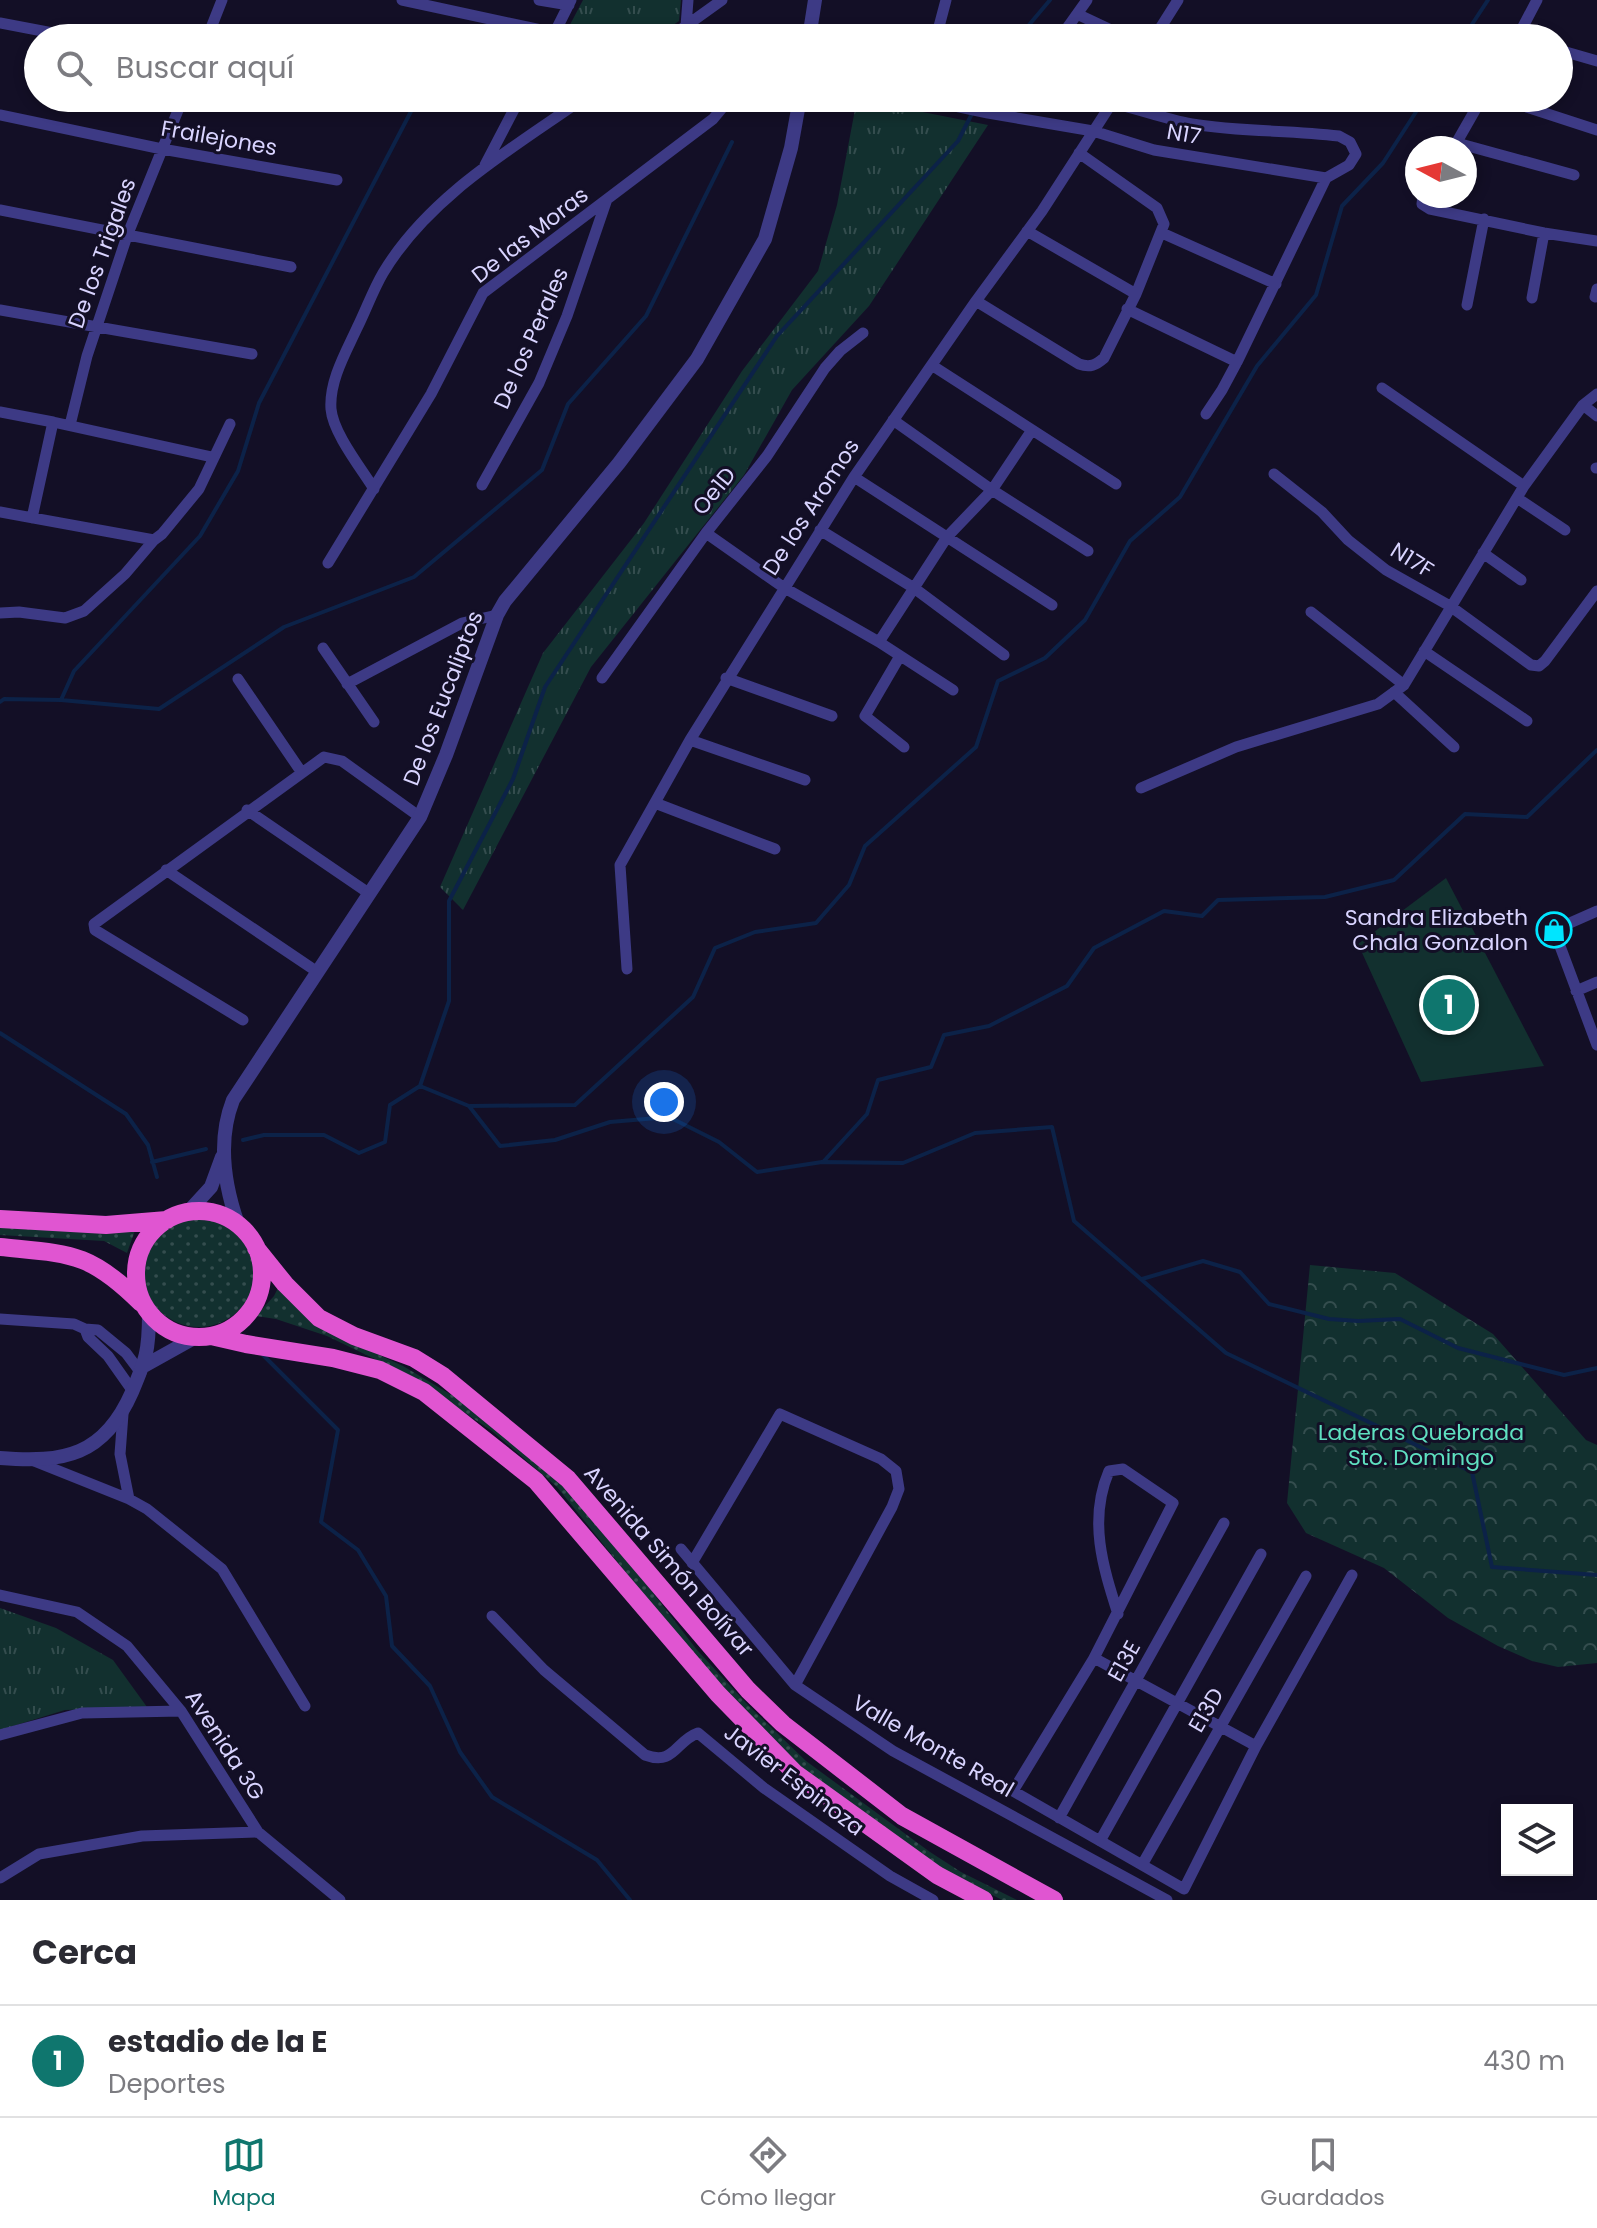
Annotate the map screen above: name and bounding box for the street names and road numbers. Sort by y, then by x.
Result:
street label: Frailejones [159,113,279,163]
street label: N17 [1164,116,1204,152]
street label: De los Trigales [60,174,144,332]
street label: De las Moras [465,180,595,290]
street label: De los Perales [486,262,576,414]
street label: De los Aromos [755,433,867,581]
street label: Oe1D [685,460,743,522]
street label: N17F [1384,535,1440,585]
street label: De los Eucaliptos [395,606,491,790]
street label: Avenida Simón Bolívar [577,1458,761,1664]
street label: E13E [1100,1635,1148,1687]
street label: E13D [1181,1682,1231,1738]
street label: Avenida 3G [178,1684,272,1806]
street label: Valle Monte Real [846,1687,1020,1805]
street label: Javier Espinoza [718,1717,870,1843]

